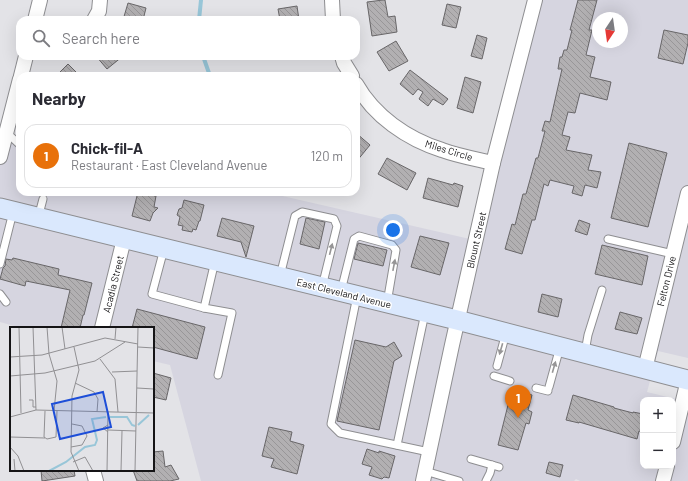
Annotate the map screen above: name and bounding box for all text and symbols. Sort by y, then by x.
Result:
north arrow [592,12,628,48]
search box [16,16,360,60]
icon: search [30,27,52,49]
text: Search here [62,29,140,47]
text: Nearby [32,88,86,108]
street label: Miles Circle [424,137,474,163]
text: Chick-fil-A [71,139,143,157]
text: 1 [44,148,48,164]
text: 120 m [311,148,343,164]
text: Restaurant · East Cleveland Avenue [71,157,268,173]
street label: Blount Street [464,210,488,269]
your location [383,220,403,240]
one-way arrow [328,243,334,255]
street label: Acadia Street [100,254,126,314]
street label: Felton Drive [654,255,678,307]
one-way arrow [391,259,397,271]
street label: East Cleveland Avenue [295,275,393,311]
inset map [10,327,154,471]
one-way arrow [498,344,504,356]
one-way arrow [551,361,557,373]
pin: 1 [505,385,531,418]
map controls [640,397,676,469]
button: + [640,397,676,433]
button: − [640,433,676,469]

